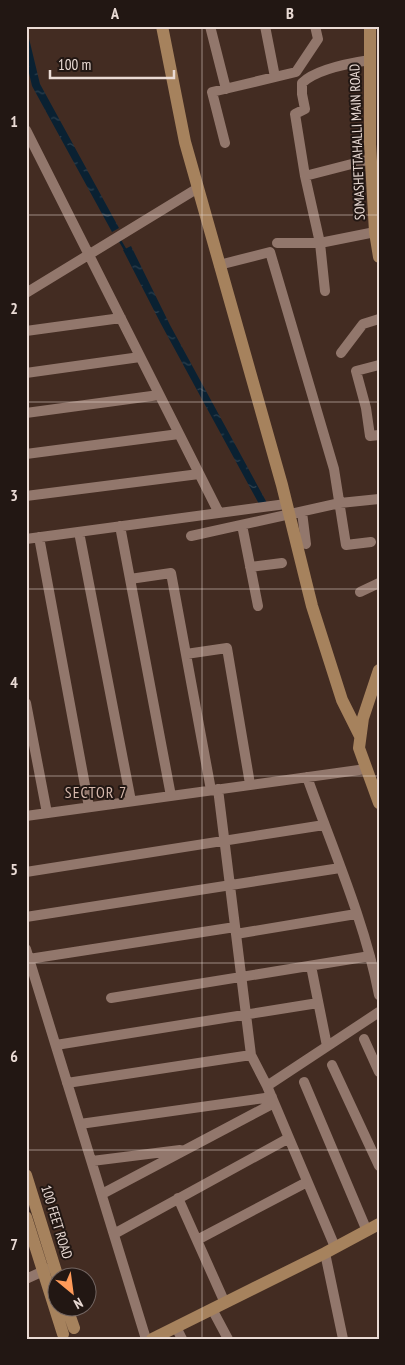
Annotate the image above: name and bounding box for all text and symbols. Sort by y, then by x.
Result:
text: A [110,3,120,23]
text: B [286,3,294,23]
scale bar [50,48,174,80]
text: 100 m [58,55,91,74]
street label: SOMASHETTAHALLI MAIN ROAD [345,64,369,220]
text: 1 [10,111,18,131]
text: 2 [10,298,18,318]
text: 3 [10,485,18,505]
text: 4 [10,672,18,692]
district label: SECTOR 7 [65,782,127,802]
text: 5 [10,859,18,879]
text: 6 [10,1046,18,1066]
street label: 100 FEET ROAD [37,1183,77,1261]
text: 7 [10,1234,18,1254]
north arrow [48,1268,98,1318]
text: N [71,1294,86,1313]

